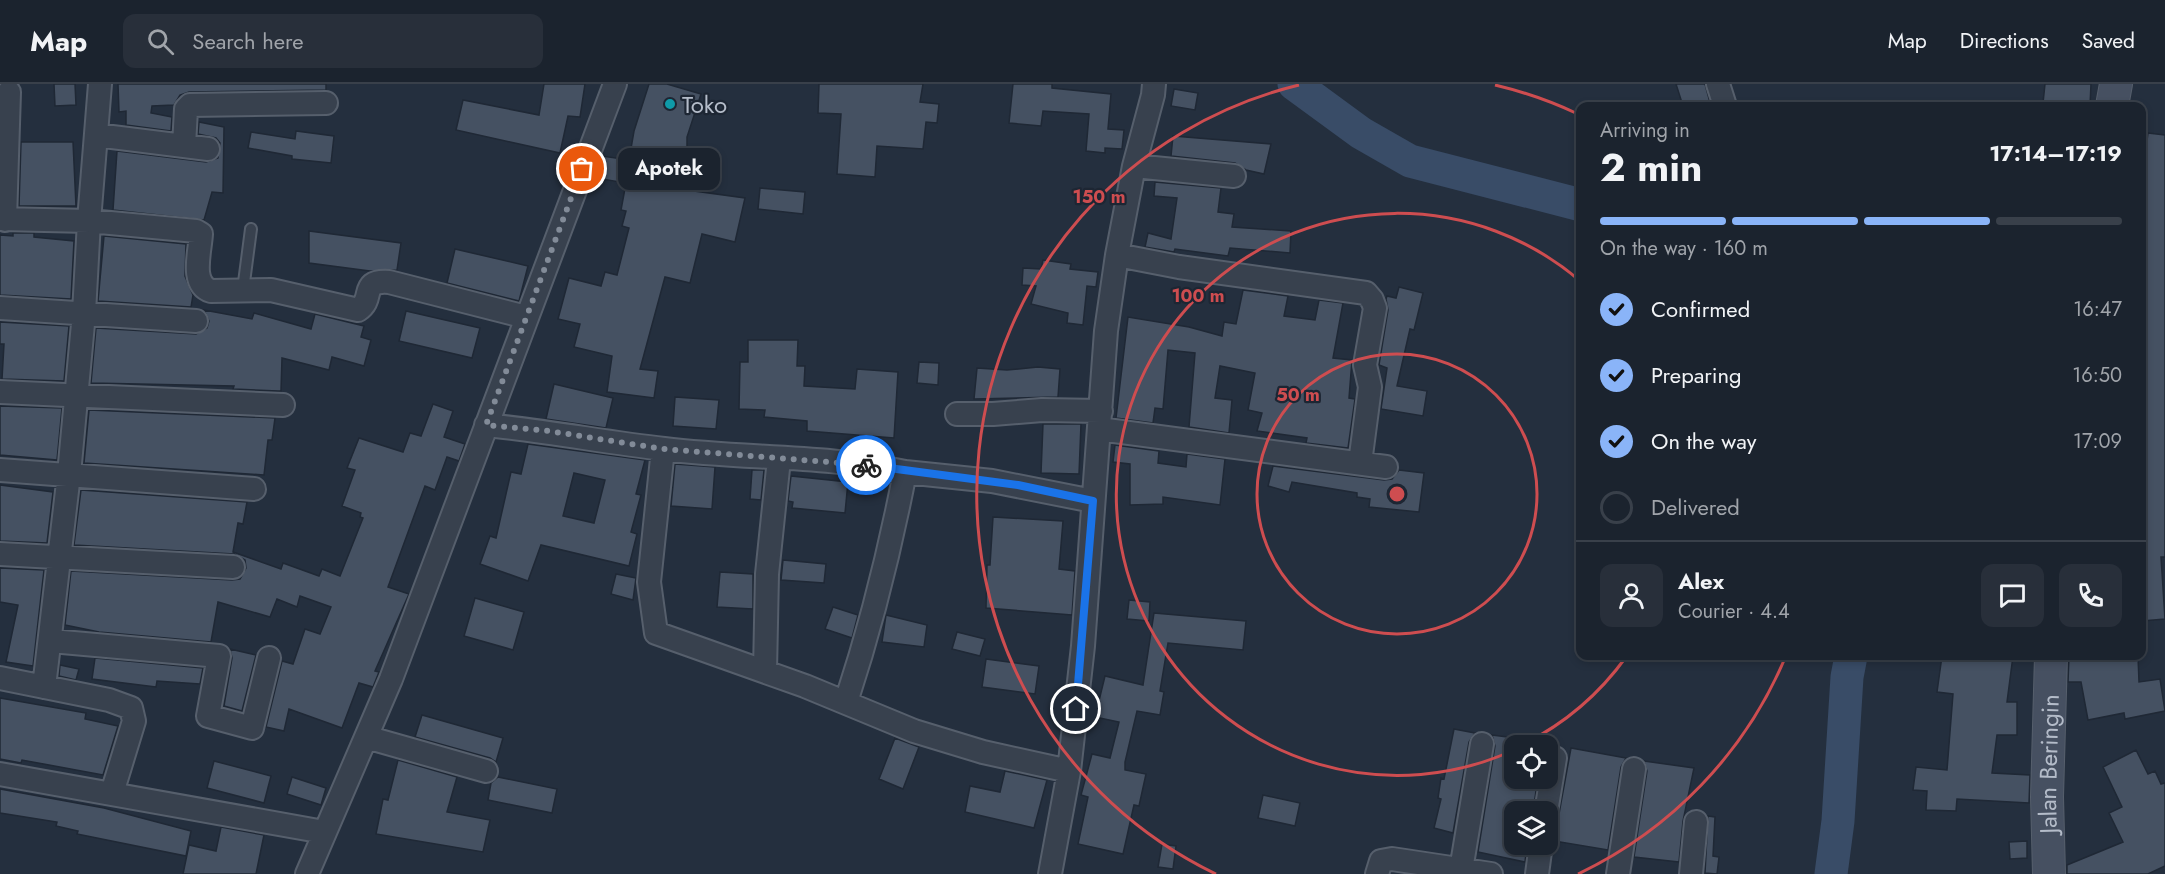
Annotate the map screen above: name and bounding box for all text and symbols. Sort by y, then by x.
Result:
search box [123,14,543,68]
text: Map [30,21,87,62]
icon: search [144,25,177,58]
text: Search here [192,25,304,57]
text: Map [1888,26,1927,56]
text: Directions [1960,26,2049,56]
text: Saved [2082,26,2135,56]
place label: Toko [682,87,727,122]
marker: Toko [663,97,677,111]
text: Arriving in [1600,116,1690,145]
text: 17:14–17:19 [1989,137,2122,169]
text: 2 min [1600,139,1702,196]
pin [556,143,607,194]
callout: Apotek [618,148,720,190]
icon: bag [565,152,598,185]
text: Apotek [635,154,703,183]
text: 150 m [1073,184,1125,210]
text: On the way · 160 m [1600,234,1768,263]
text: 100 m [1171,283,1225,309]
icon: check [1600,293,1633,326]
text: Confirmed [1651,293,1750,325]
text: 16:47 [2073,295,2122,324]
icon: check [1600,359,1633,392]
text: Preparing [1651,359,1742,391]
text: 16:50 [2072,361,2122,390]
text: 50 m [1276,382,1320,408]
icon: check [1600,425,1633,458]
text: On the way [1651,425,1756,457]
text: 17:09 [2073,427,2122,456]
courier [836,435,896,495]
icon: bike [850,449,883,482]
centre of rings [1387,484,1407,504]
text: Delivered [1651,491,1740,523]
button: person [1600,564,1663,627]
button: chat [1981,564,2044,627]
button: phone [2059,564,2122,627]
text: Alex [1678,565,1724,597]
text: Courier · 4.4 [1678,597,1790,626]
pin [1050,683,1101,734]
icon: home [1059,692,1092,725]
street label: Jalan Beringin [2029,694,2067,837]
map controls [1504,735,1558,855]
button: locate [1504,735,1558,789]
button: layers [1504,801,1558,855]

